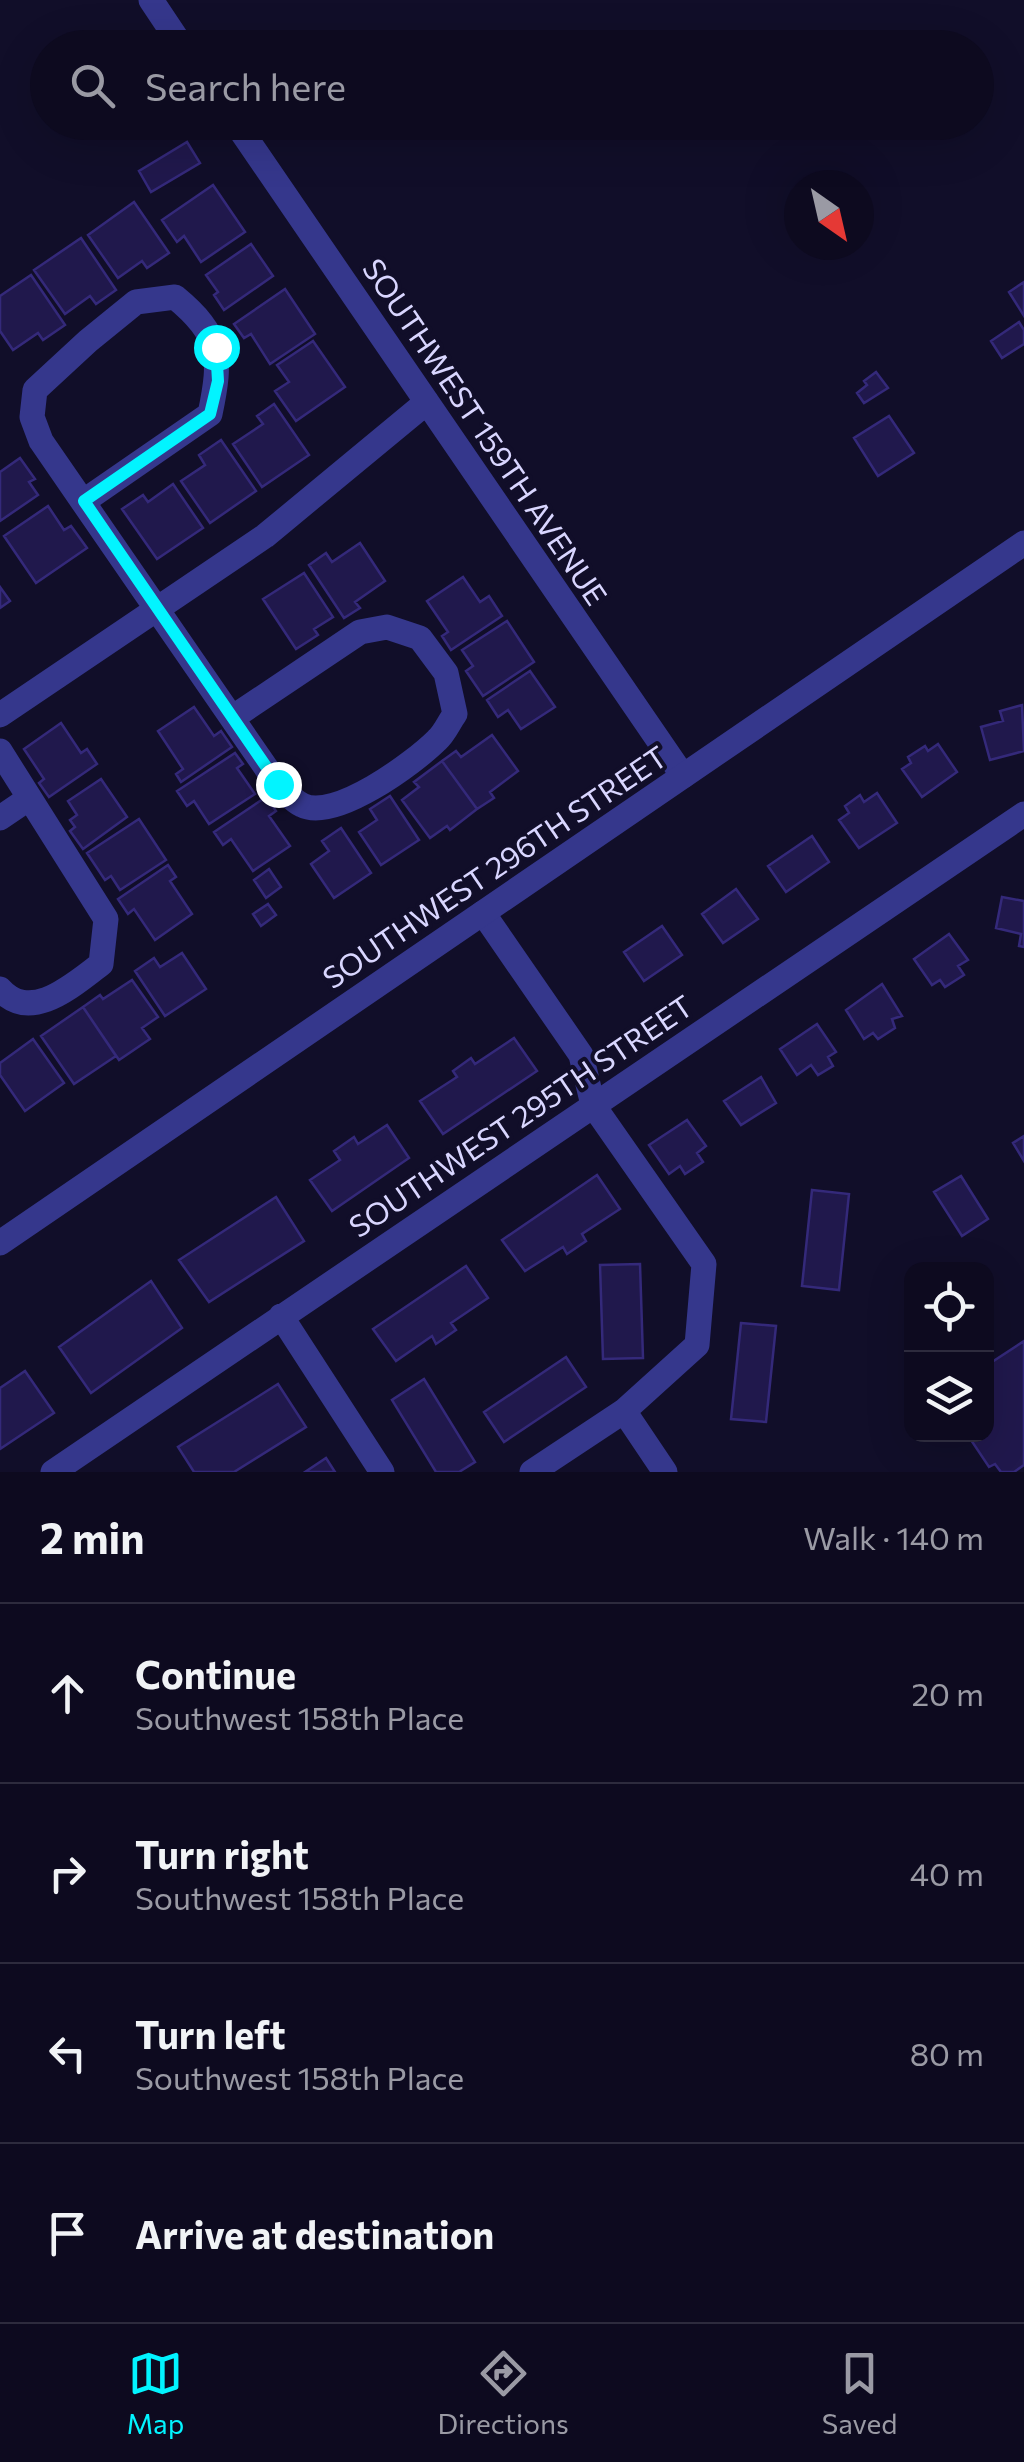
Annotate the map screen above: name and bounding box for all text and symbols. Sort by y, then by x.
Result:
search box [30,30,994,140]
icon: search [65,58,120,113]
text: Search here [145,62,346,109]
north arrow [784,170,874,260]
street label: SOUTHWEST 159TH AVENUE [356,251,616,611]
route start [194,325,240,371]
street label: SOUTHWEST 296TH STREET [315,737,673,995]
route end [256,762,302,808]
street label: SOUTHWEST 295TH STREET [341,986,699,1244]
map controls [904,1262,994,1442]
button: locate [904,1262,994,1352]
button: layers [904,1352,994,1442]
text: 2 min [40,1511,145,1563]
text: Walk · 140 m [803,1517,984,1557]
text: Continue [135,1650,296,1697]
icon: ahead [40,1666,95,1721]
text: 20 m [911,1673,984,1713]
text: Southwest 158th Place [135,1697,464,1737]
text: Turn right [135,1830,309,1877]
icon: right [40,1846,95,1901]
text: 40 m [910,1853,984,1893]
text: Southwest 158th Place [135,1877,464,1917]
text: Turn left [135,2010,286,2057]
icon: left [40,2026,95,2081]
text: 80 m [910,2033,984,2073]
text: Southwest 158th Place [135,2057,464,2097]
icon: arrive [40,2206,95,2261]
text: Arrive at destination [135,2210,494,2257]
tab: Map [127,2346,184,2440]
tab: Directions [437,2346,569,2440]
tab: Saved [822,2346,897,2440]

